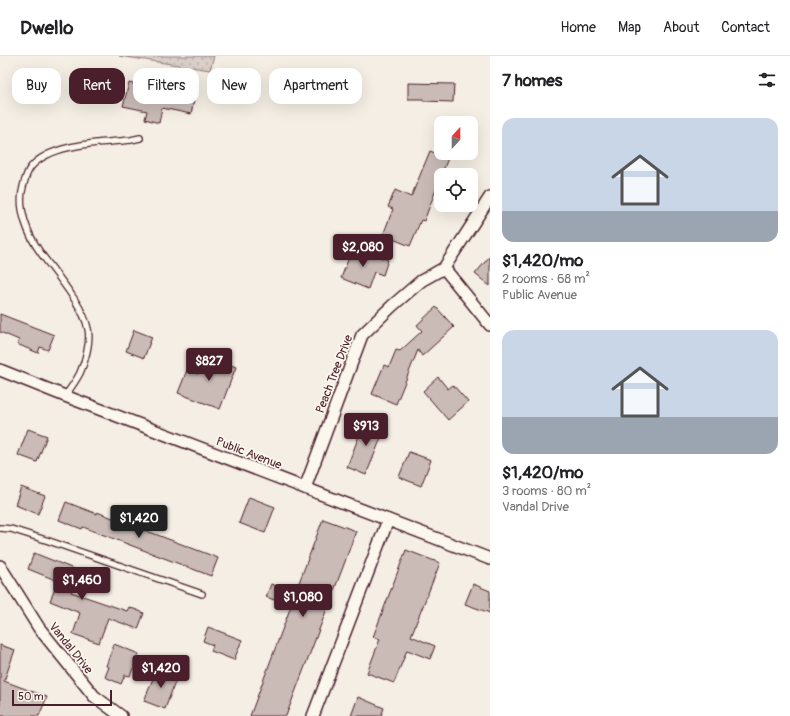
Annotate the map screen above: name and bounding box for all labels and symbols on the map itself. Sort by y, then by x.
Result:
north arrow [434,116,478,160]
pin: $2,080 [330,234,396,268]
street label: Peach Tree Drive [313,333,356,416]
pin: $827 [185,348,233,382]
pin: $913 [342,413,390,447]
street label: Public Avenue [214,434,284,473]
pin: $1,420 [106,505,172,539]
pin: $1,460 [49,567,115,601]
pin: $1,080 [270,584,336,618]
street label: Vandal Drive [45,620,96,677]
pin: $1,420 [128,655,194,689]
scale bar [12,688,112,707]

